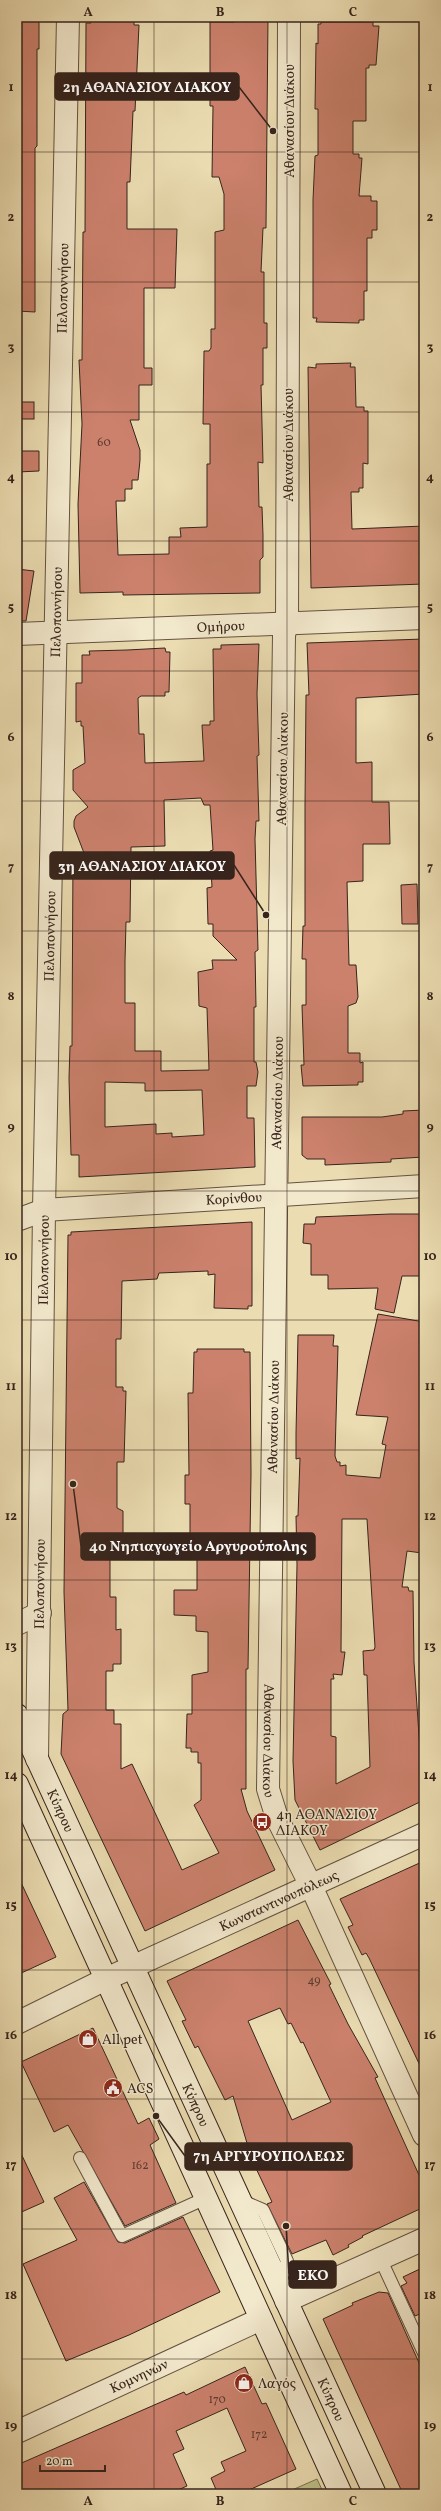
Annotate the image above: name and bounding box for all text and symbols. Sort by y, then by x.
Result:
text: A [83,4,93,22]
text: B [216,4,225,22]
text: C [349,4,357,22]
street label: Αθανασίου Διάκου [281,64,300,178]
callout: 2η ΑΘΑΝΑΣΙΟΥ ΔΙΑΚΟΥ [55,73,239,100]
text: 2η ΑΘΑΝΑΣΙΟΥ ΔΙΑΚΟΥ [63,78,232,99]
text: 1 [8,79,14,97]
text: 1 [427,79,433,97]
text: 2 [8,209,15,227]
text: 2 [427,209,434,227]
street label: Πελοποννήσου [54,243,74,334]
text: 3 [8,339,15,357]
text: 3 [427,339,434,357]
street label: Αθανασίου Διάκου [280,388,299,502]
house number: 60 [97,435,111,451]
text: 4 [7,469,15,487]
text: 4 [426,469,434,487]
street label: Πελοποννήσου [47,567,68,658]
text: 5 [8,599,14,617]
text: 5 [427,599,433,617]
street label: Ομήρου [197,617,245,638]
street label: Αθανασίου Διάκου [273,712,294,826]
text: 6 [7,729,15,747]
text: 6 [426,729,434,747]
callout: 3η ΑΘΑΝΑΣΙΟΥ ΔΙΑΚΟΥ [50,852,234,879]
text: 3η ΑΘΑΝΑΣΙΟΥ ΔΙΑΚΟΥ [58,857,227,878]
text: 7 [8,859,14,877]
text: 7 [427,859,433,877]
street label: Πελοποννήσου [41,890,61,982]
text: 8 [7,988,15,1006]
text: 8 [426,988,434,1006]
street label: Αθανασίου Διάκου [268,1036,289,1150]
text: 9 [7,1118,15,1136]
text: 9 [426,1118,434,1136]
street label: Κορίνθου [205,1188,263,1211]
street label: Πελοποννήσου [35,1214,55,1305]
text: 10 [4,1248,18,1266]
text: 10 [423,1248,437,1266]
street label: Αθανασίου Διάκου [264,1360,285,1474]
text: 11 [6,1378,16,1396]
text: 11 [425,1378,435,1396]
text: 12 [5,1508,17,1526]
text: 12 [424,1508,436,1526]
callout: 4ο Νηπιαγωγείο Αργυρούπολης [81,1533,315,1560]
text: 4ο Νηπιαγωγείο Αργυρούπολης [89,1537,307,1558]
street label: Πελοποννήσου [31,1538,51,1629]
text: 13 [5,1638,17,1656]
text: 13 [424,1638,436,1656]
street label: Αθανασίου Διάκου [257,1684,278,1800]
text: 14 [4,1767,18,1785]
text: 14 [423,1767,437,1785]
street label: Κύπρου [41,1786,78,1836]
place label: 4η ΑΘΑΝΑΣΙΟΥ ΔΙΑΚΟΥ [276,1806,377,1841]
bus stop icon: 4η ΑΘΑΝΑΣΙΟΥ ΔΙΑΚΟΥ [251,1811,273,1833]
street label: Κωνσταντινουπόλεως [217,1866,342,1937]
text: 15 [5,1897,17,1915]
text: 15 [424,1897,436,1915]
house number: 49 [307,1973,321,1989]
text: 16 [5,2027,17,2045]
text: 16 [424,2027,436,2045]
shop icon: All pet [77,2028,99,2050]
place label: All pet [102,2031,143,2050]
public building icon: ACS [102,2077,124,2099]
place label: ACS [127,2080,153,2099]
street label: Κύπρου [177,2081,213,2130]
callout: 7η ΑΡΓΥΡΟΥΠΟΛΕΩΣ [185,2143,352,2170]
text: 7η ΑΡΓΥΡΟΥΠΟΛΕΩΣ [193,2147,345,2168]
text: 17 [5,2157,17,2175]
text: 17 [424,2157,436,2175]
house number: 162 [131,2158,149,2174]
callout: EKO [289,2261,336,2288]
text: EKO [298,2266,328,2287]
text: 18 [5,2287,17,2305]
text: 18 [424,2287,436,2305]
street label: Κομνηνών [107,2355,172,2399]
shop icon: Λαγός [233,2372,255,2394]
place label: Λαγός [258,2375,296,2394]
street label: Κύπρου [312,2375,348,2425]
house number: 170 [208,2392,226,2408]
text: 19 [5,2417,17,2435]
text: 19 [424,2417,436,2435]
house number: 172 [251,2427,267,2443]
scale bar [40,2447,105,2473]
text: 20 m [46,2454,73,2470]
text: A [83,2493,93,2511]
text: B [216,2493,225,2511]
text: C [349,2493,357,2511]

